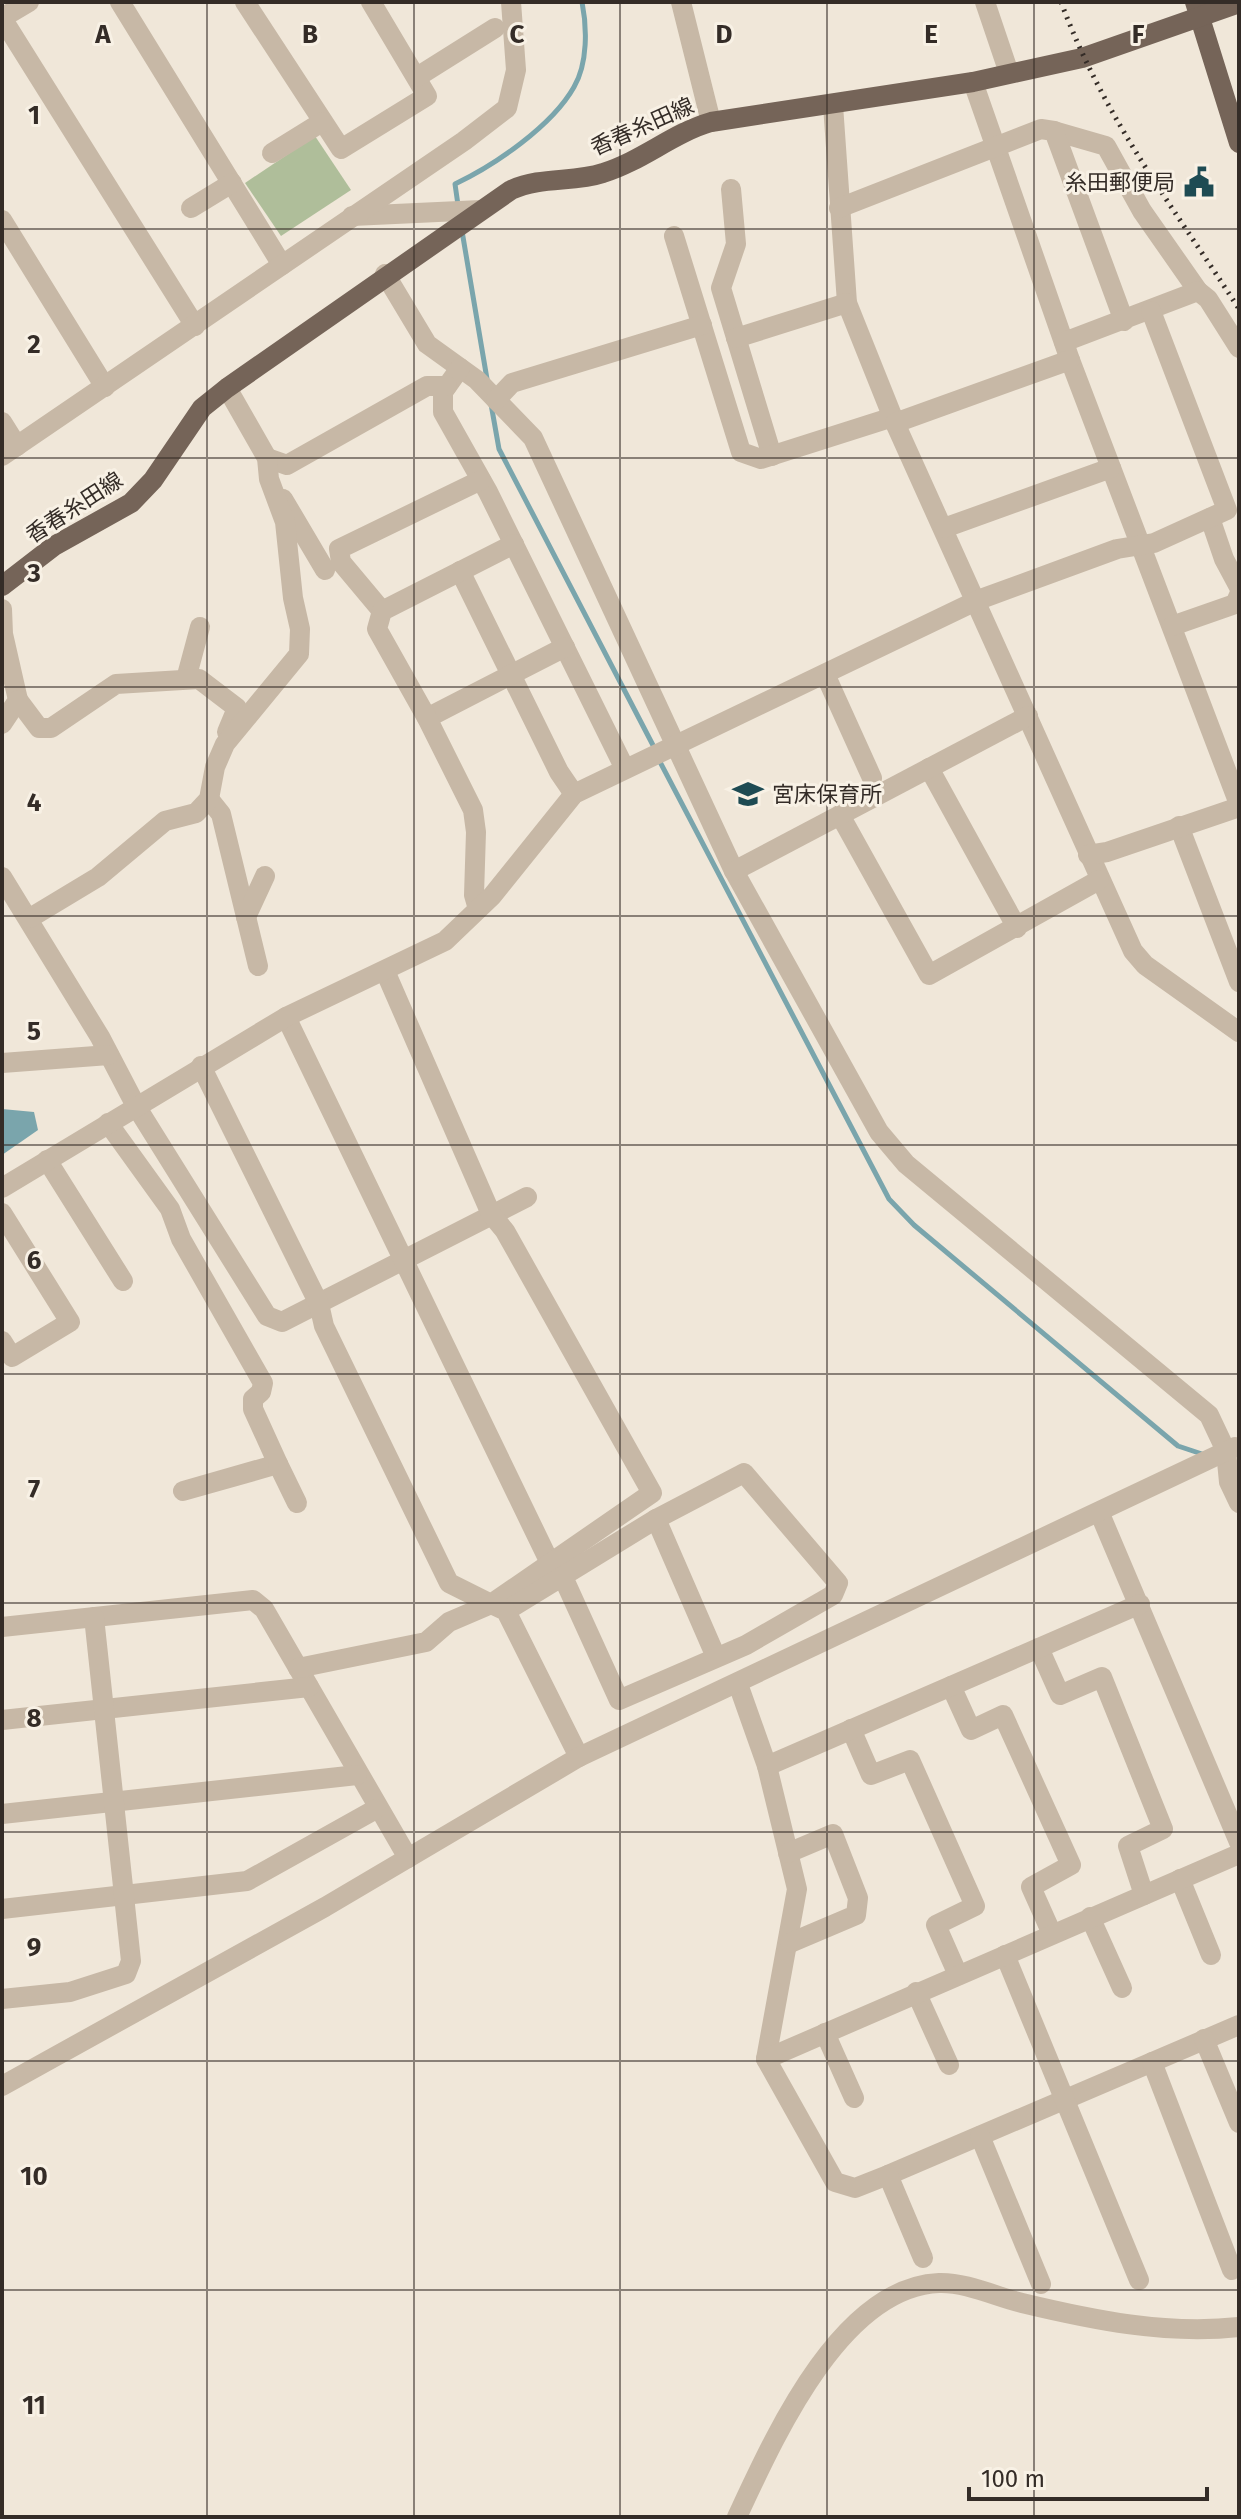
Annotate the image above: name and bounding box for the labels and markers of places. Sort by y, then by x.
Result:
public building icon: 糸田郵便局 [1182,165,1216,199]
place label: 糸田郵便局 [1065,169,1175,196]
school or university icon: 宮床保育所 [731,777,765,811]
place label: 宮床保育所 [772,781,882,808]

